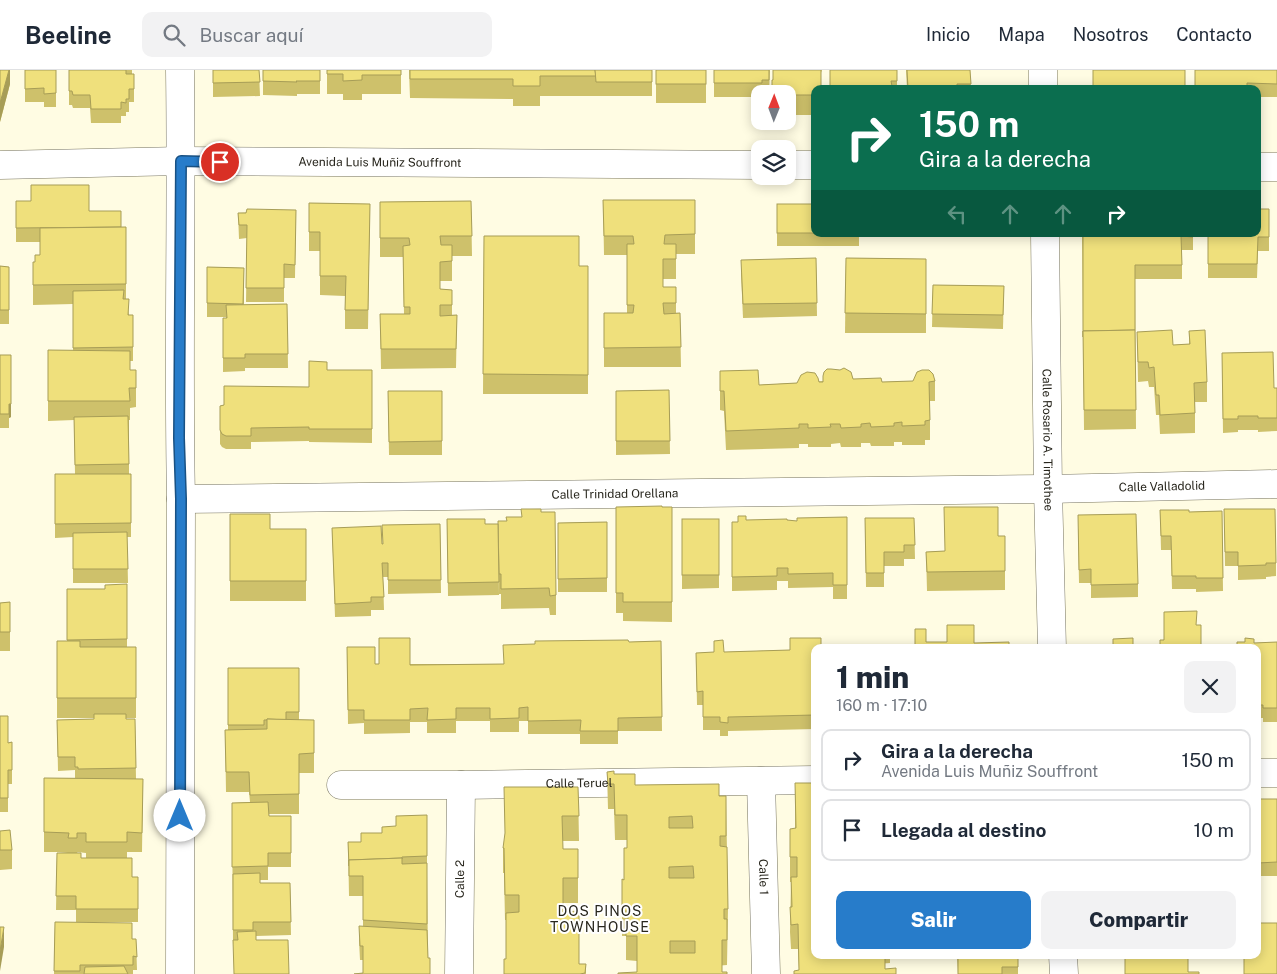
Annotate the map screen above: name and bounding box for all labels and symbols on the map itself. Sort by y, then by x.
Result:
north arrow [751,85,796,130]
pin [199,141,241,183]
street label: Avenida Luis Muñiz Souffront [298,155,462,170]
street label: Calle Rosario A. Timothee [1040,369,1056,512]
street label: Calle Valladolid [1118,479,1205,494]
street label: Calle Trinidad Orellana [551,486,679,502]
street label: Calle Teruel [546,776,613,791]
position arrow [153,789,205,841]
street label: Calle 1 [756,859,771,895]
street label: Calle 2 [453,860,467,898]
district label: DOS PINOS TOWNHOUSE [550,903,650,935]

